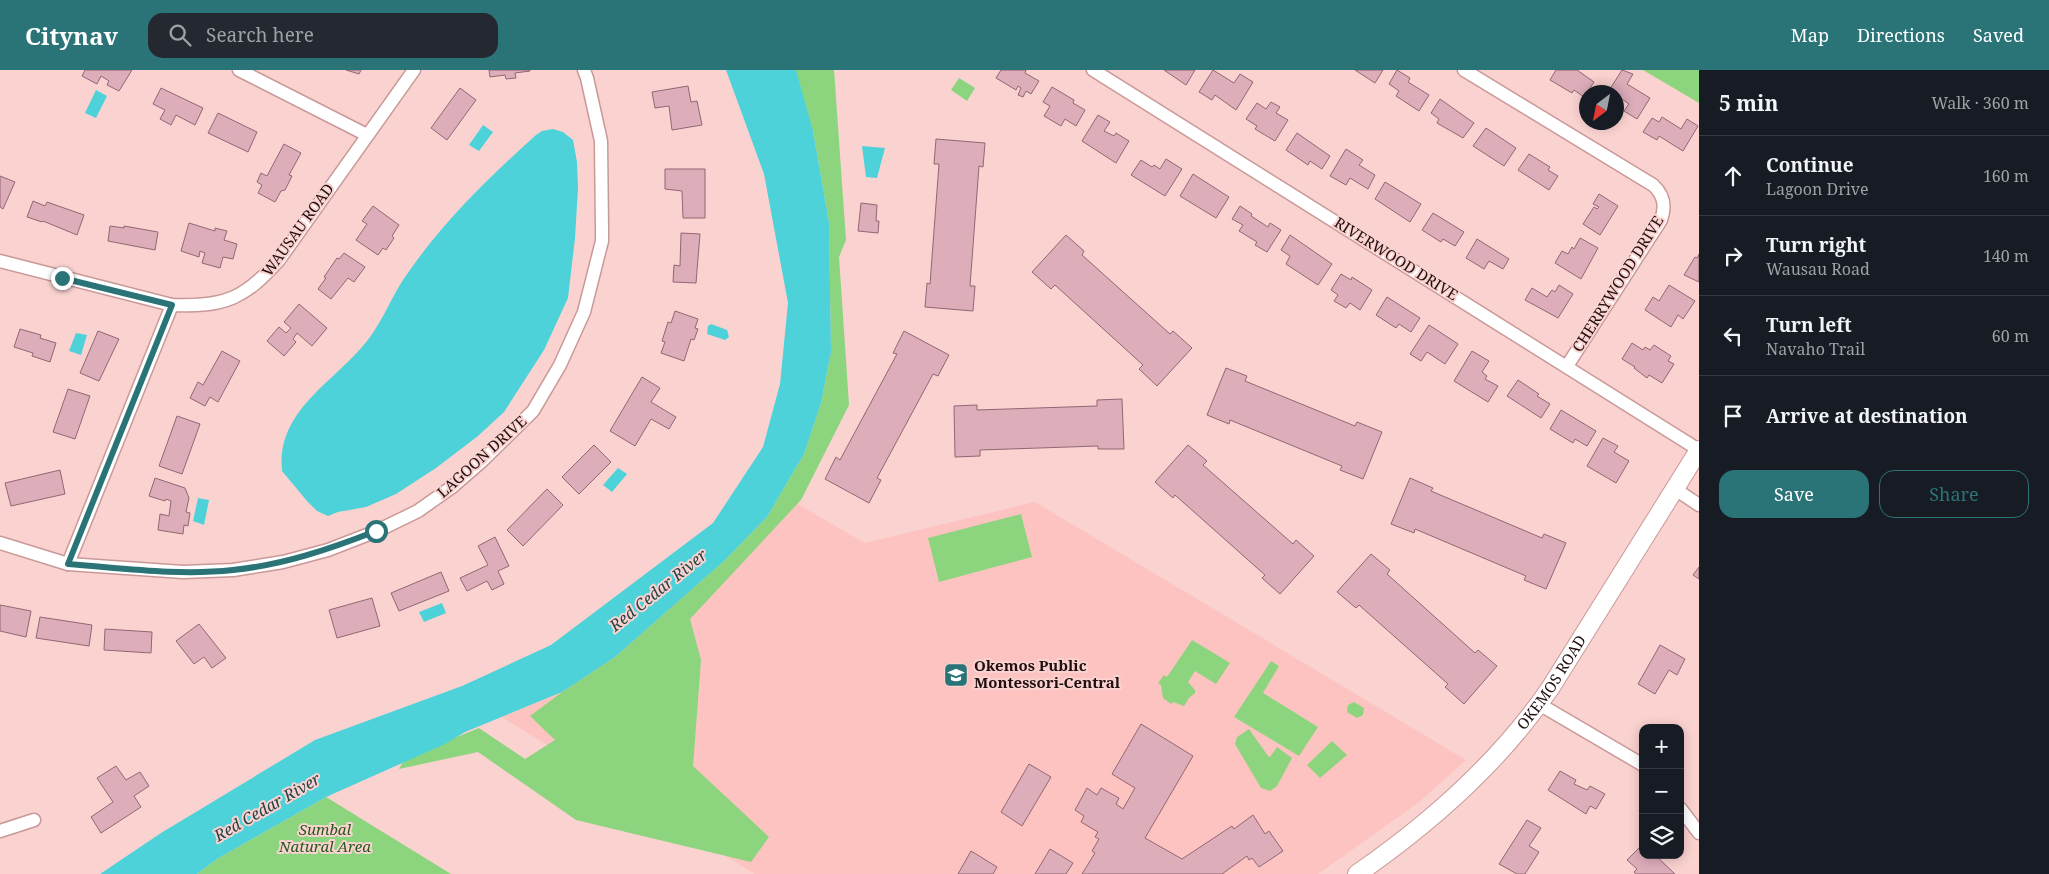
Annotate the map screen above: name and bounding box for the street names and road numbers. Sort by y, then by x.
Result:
street label: WAUSAU ROAD [257,179,338,280]
street label: CHERRYWOOD DRIVE [1567,211,1667,355]
street label: RIVERWOOD DRIVE [1331,212,1462,304]
street label: LAGOON DRIVE [432,411,530,502]
street label: OKEMOS ROAD [1512,631,1590,734]

